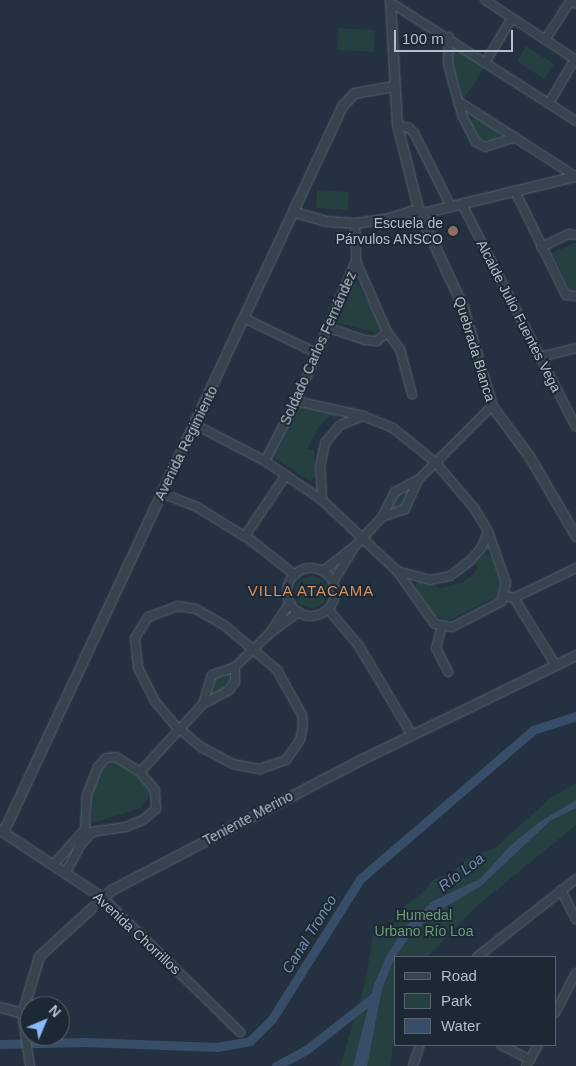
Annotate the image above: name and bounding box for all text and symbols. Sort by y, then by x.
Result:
scale bar [396,20,515,52]
text: 100 m [402,30,444,47]
place label: Escuela de Párvulos ANSCO [335,215,443,248]
marker: Escuela de Párvulos ANSCO [447,225,459,237]
street label: Alcalde Julio Fuentes Vega [473,237,565,395]
street label: Soldado Carlos Fernández [276,269,360,427]
street label: Quebrada Blanca [451,294,499,404]
street label: Avenida Regimiento [151,383,221,503]
district label: VILLA ATACAMA [245,582,377,600]
street label: Teniente Merino [200,787,296,849]
water label: Río Loa [435,849,487,895]
street label: Avenida Chorrillos [90,888,184,978]
water label: Canal Tronco [278,892,340,976]
park label: Humedal Urbano Río Loa [375,907,473,940]
legend [394,956,556,1046]
text: Road [441,967,477,984]
text: Park [441,992,472,1009]
north arrow [20,996,70,1046]
text: N [46,1002,64,1020]
text: Water [441,1017,480,1034]

